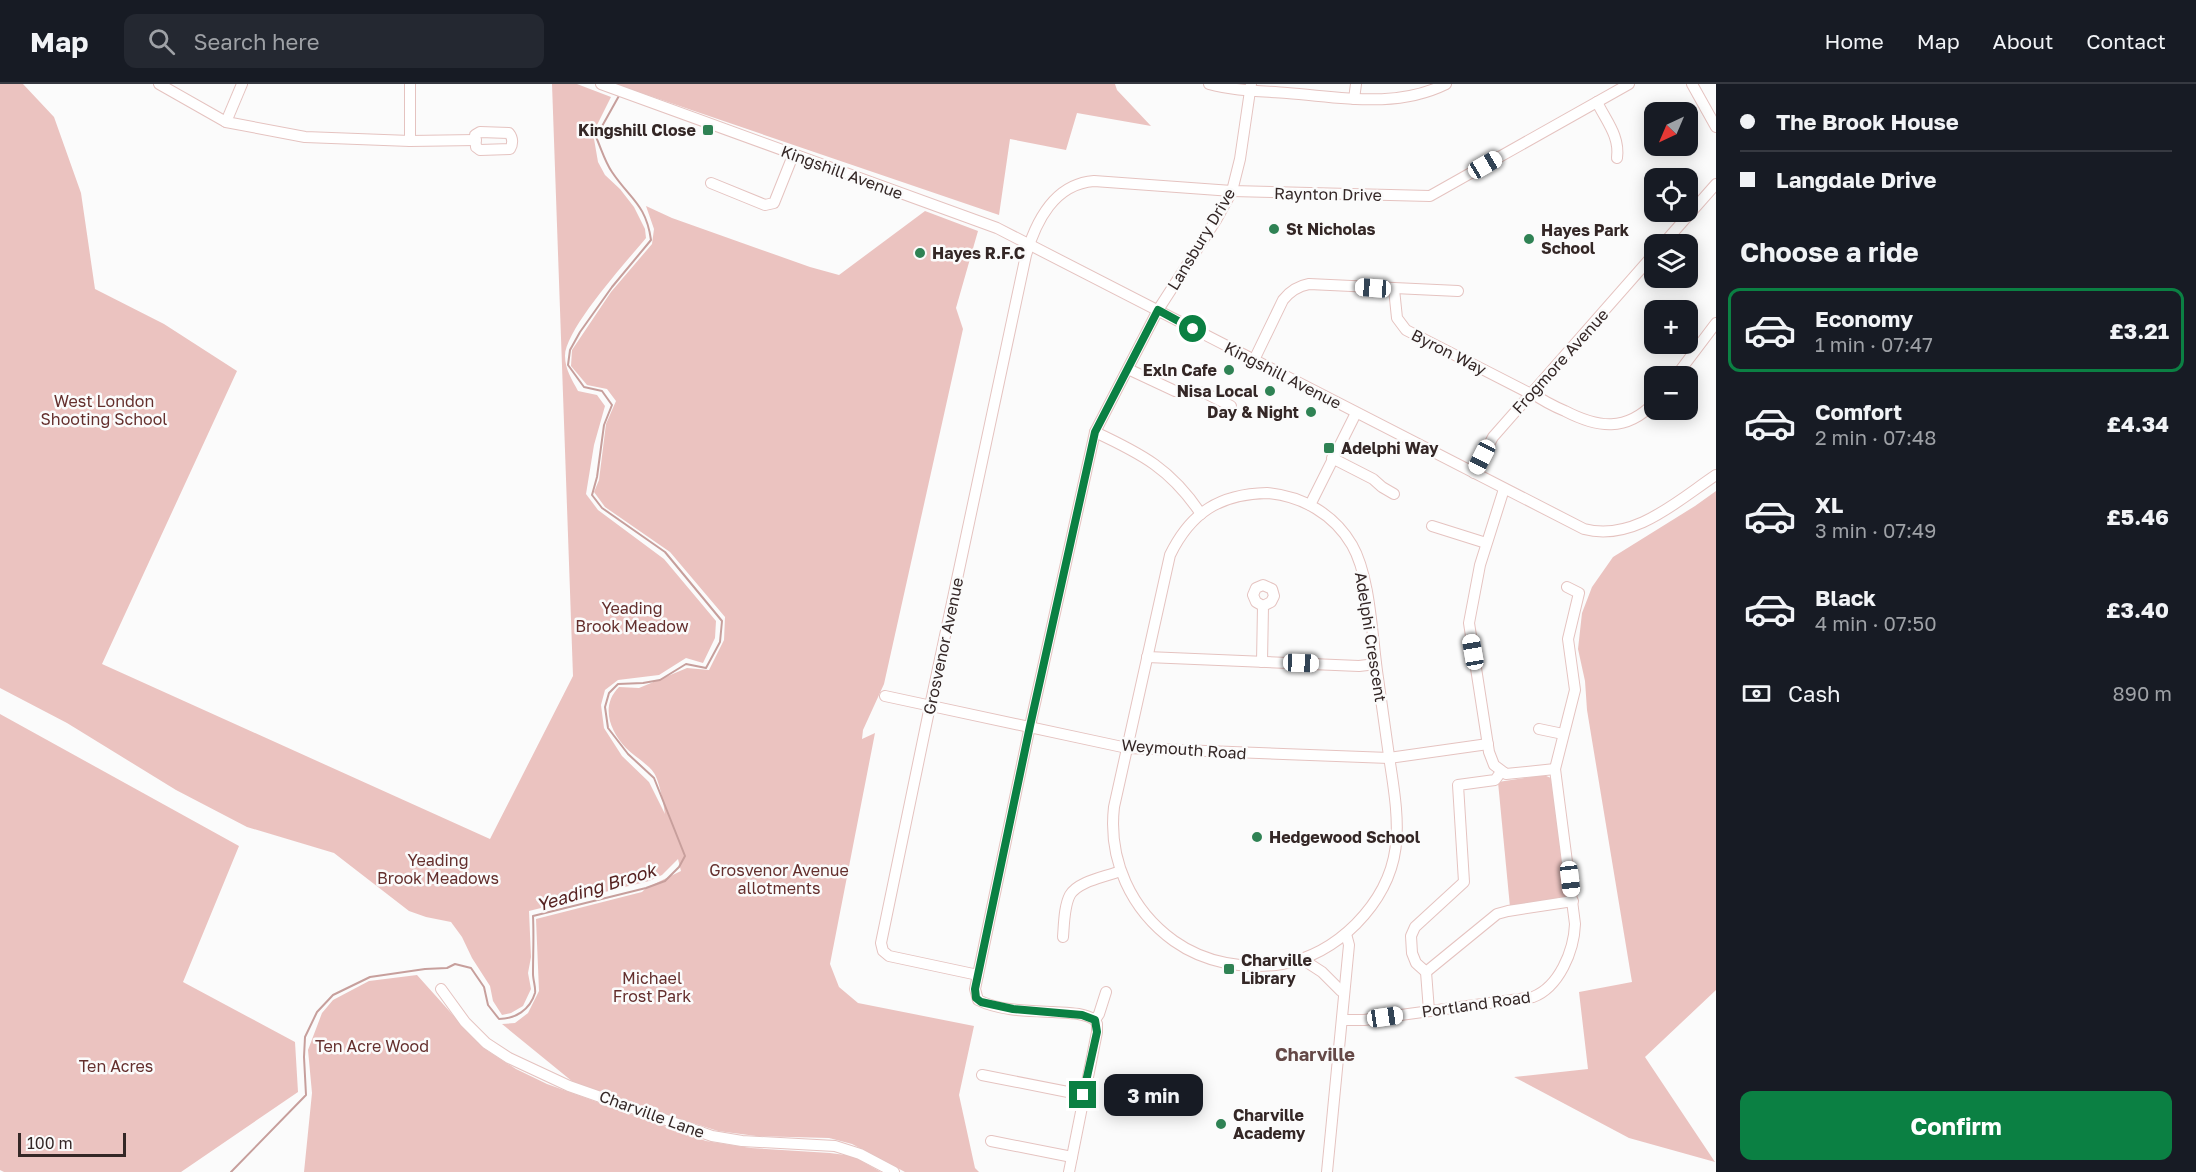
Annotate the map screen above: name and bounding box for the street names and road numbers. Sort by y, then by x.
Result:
street label: Kingshill Avenue [778,141,906,203]
street label: Raynton Drive [1274,183,1382,205]
street label: Lansbury Drive [1163,184,1239,294]
street label: Frogmore Avenue [1508,304,1612,418]
street label: Byron Way [1408,325,1490,379]
street label: Kingshill Avenue [1221,337,1345,413]
street label: Adelphi Crescent [1351,570,1391,704]
street label: Grosvenor Avenue [919,576,967,716]
street label: Weymouth Road [1121,735,1247,763]
street label: Portland Road [1420,986,1532,1022]
street label: Charville Lane [597,1086,707,1142]

